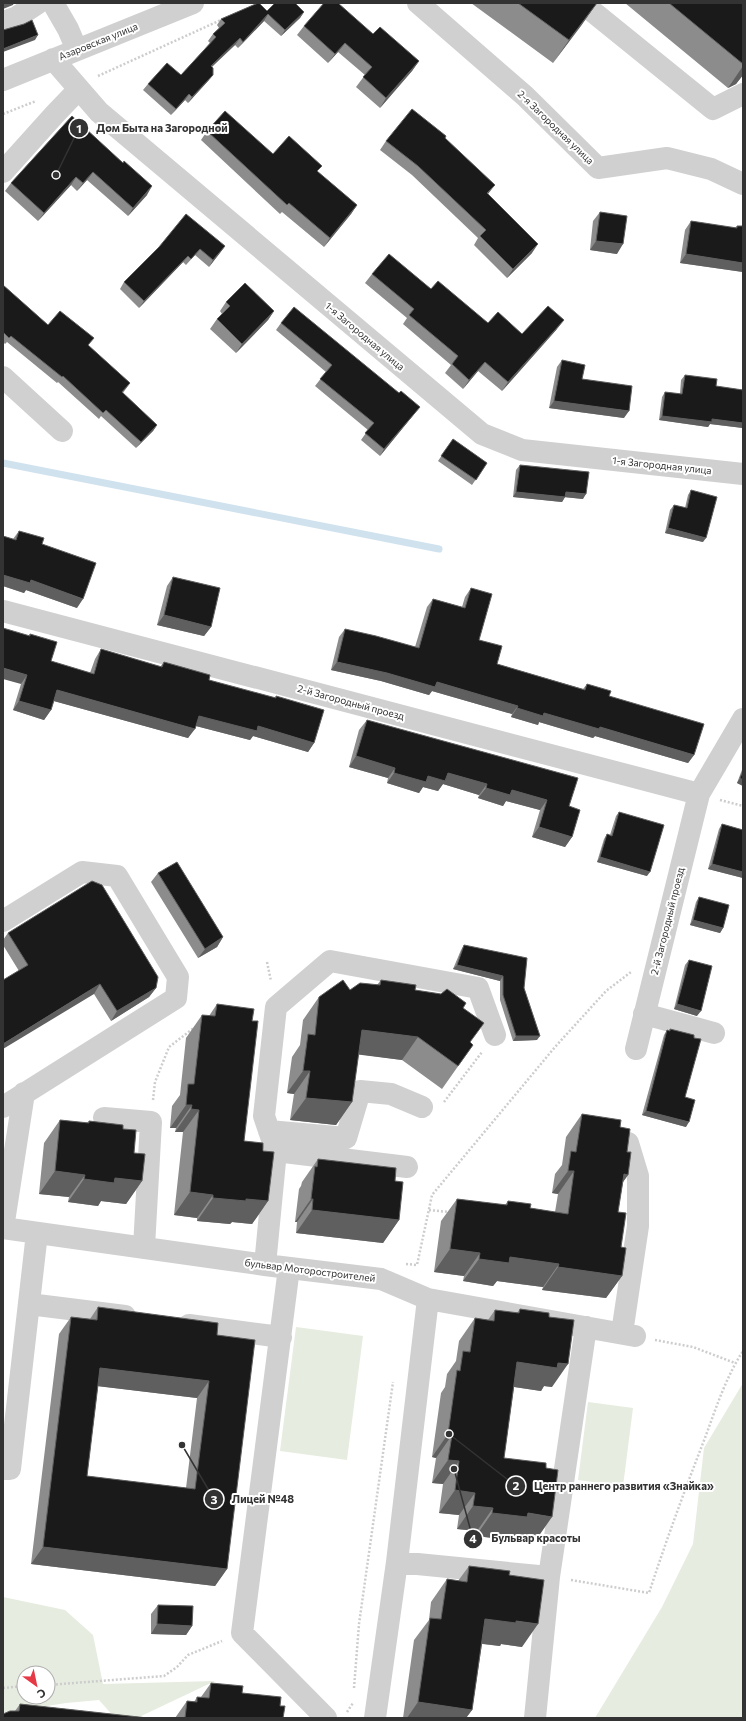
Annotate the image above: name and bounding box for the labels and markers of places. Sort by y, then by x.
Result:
callout: Дом Быта на Загородной [69,117,236,140]
callout: Центр раннего развития «Знайка» [506,1475,722,1498]
callout: Лицей №48 [204,1488,302,1511]
callout: Бульвар красоты [463,1527,589,1550]

